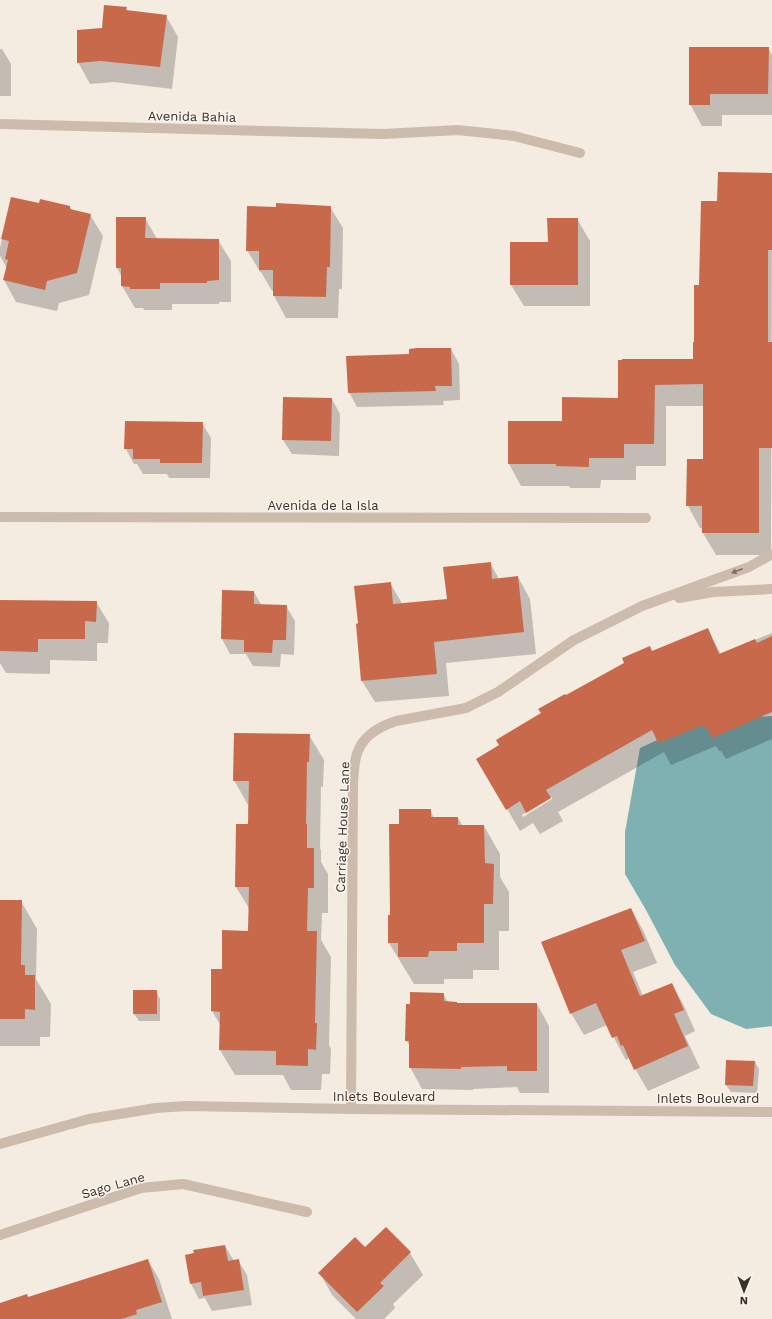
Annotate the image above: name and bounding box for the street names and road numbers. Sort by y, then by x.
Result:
street label: Avenida Bahia [148,108,237,125]
street label: Avenida de la Isla [267,498,379,513]
street label: Carriage House Lane [333,761,352,893]
street label: Inlets Boulevard [333,1089,435,1104]
street label: Inlets Boulevard [657,1091,759,1106]
street label: Sago Lane [80,1169,147,1202]

